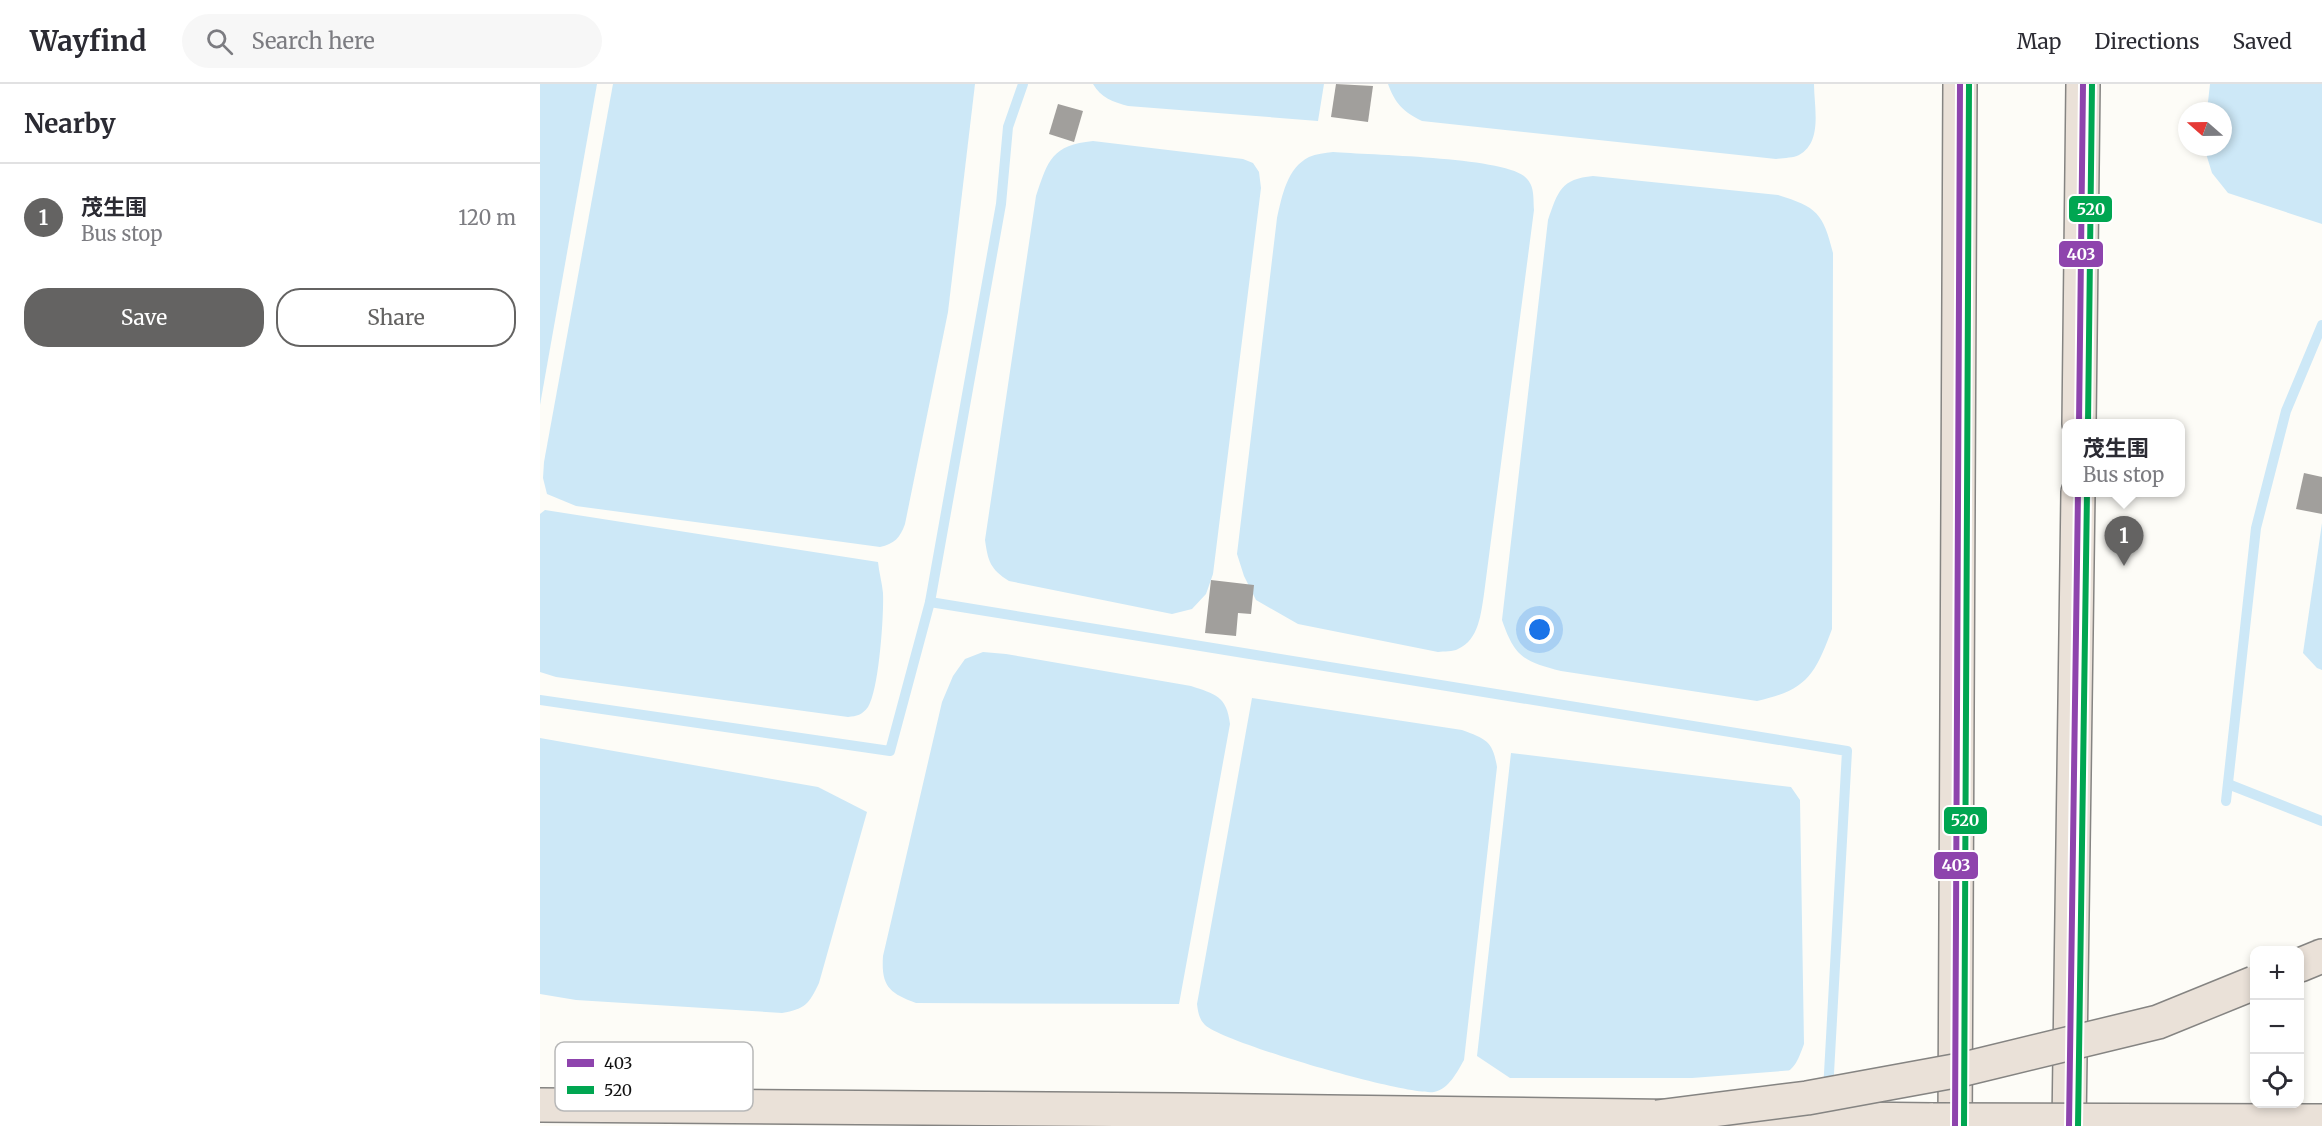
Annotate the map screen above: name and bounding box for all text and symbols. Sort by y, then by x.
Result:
search box [182,14,602,68]
text: Wayfind [30,23,146,59]
icon: search [203,25,236,58]
text: Search here [251,27,375,55]
text: Map [2017,28,2061,55]
text: Directions [2094,28,2199,55]
text: Saved [2232,28,2292,55]
north arrow [2178,102,2232,156]
text: Nearby [24,107,116,140]
text: 茂生围 [81,193,147,221]
line badge: 520 [2068,195,2113,223]
text: 520 [2077,199,2105,219]
text: 1 [39,205,48,230]
text: 120 m [458,205,516,230]
text: Bus stop [81,221,163,246]
line badge: 403 [2058,240,2104,268]
text: 403 [2066,244,2096,264]
button: Save [24,288,264,347]
button: Share [276,288,516,347]
popup [2062,419,2185,497]
text: 茂生围 [2083,434,2149,462]
text: Bus stop [2083,462,2164,487]
pin: 1 [2104,516,2144,566]
your location [1525,615,1554,644]
line badge: 520 [1943,806,1988,835]
text: 520 [1951,810,1979,830]
line badge: 403 [1933,851,1979,880]
text: 403 [1941,855,1971,875]
map controls [2250,946,2304,1108]
button: + [2250,946,2304,1000]
button: − [2250,1000,2304,1054]
legend [555,1042,753,1111]
text: 403 [604,1053,632,1073]
button: locate [2250,1054,2304,1108]
text: 520 [604,1080,632,1100]

